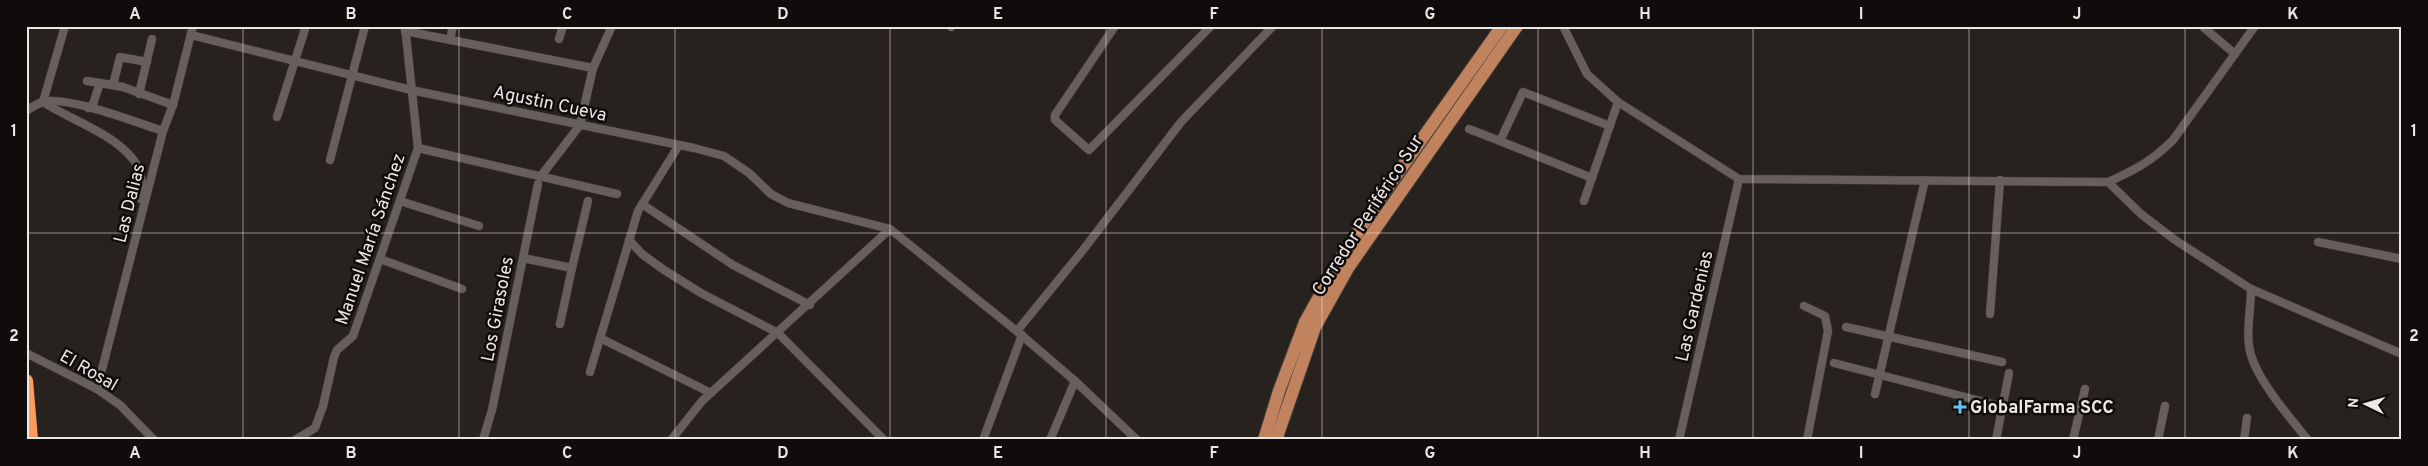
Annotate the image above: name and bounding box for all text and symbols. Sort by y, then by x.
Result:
text: A [129,5,141,25]
text: B [345,5,357,25]
text: C [562,5,572,25]
text: D [777,5,789,25]
text: E [993,5,1003,25]
text: F [1209,5,1219,25]
text: G [1425,5,1435,25]
text: H [1639,5,1651,25]
text: I [1859,5,1863,25]
text: J [2073,5,2081,25]
text: K [2287,5,2299,25]
street label: Agustin Cueva [491,81,608,128]
text: 1 [11,122,17,142]
text: 1 [2411,122,2417,142]
street label: Corredor Periférico Sur [1308,131,1429,301]
street label: Manuel María Sánchez [331,151,412,328]
street label: Las Dalias [110,161,151,245]
street label: Las Gardenias [1671,248,1719,364]
street label: Los Girasoles [477,255,520,364]
text: 2 [9,327,19,347]
text: 2 [2409,327,2419,347]
street label: El Rosal [55,345,122,397]
north arrow [2340,378,2390,428]
place label: GlobalFarma SCC [1970,397,2114,420]
text: N [2346,397,2363,409]
marker: GlobalFarma SCC [1954,401,1966,413]
text: A [129,444,141,464]
text: B [345,444,357,464]
text: C [562,444,572,464]
text: D [777,444,789,464]
text: E [993,444,1003,464]
text: F [1209,444,1219,464]
text: G [1425,444,1435,464]
text: H [1639,444,1651,464]
text: I [1859,444,1863,464]
text: J [2073,444,2081,464]
text: K [2287,444,2299,464]

